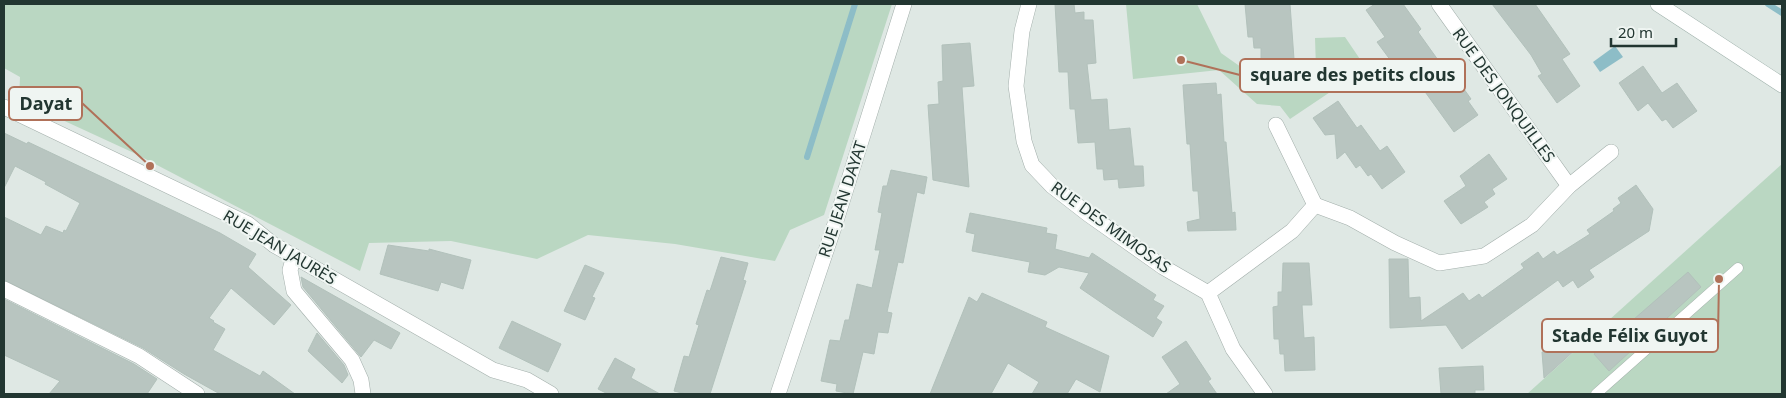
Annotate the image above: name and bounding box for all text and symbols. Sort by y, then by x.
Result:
scale bar [1611,15,1676,47]
text: 20 m [1618,22,1653,42]
street label: RUE DES JONQUILLES [1448,23,1560,167]
callout: square des petits clous [1240,59,1465,92]
text: square des petits clous [1250,62,1456,86]
callout: Dayat [9,87,82,120]
text: Dayat [20,91,73,115]
street label: RUE JEAN DAYAT [813,138,871,260]
street label: RUE DES MIMOSAS [1047,176,1175,278]
street label: RUE JEAN JAURÈS [219,204,341,290]
callout: Stade Félix Guyot [1542,319,1718,352]
text: Stade Félix Guyot [1552,323,1708,347]

